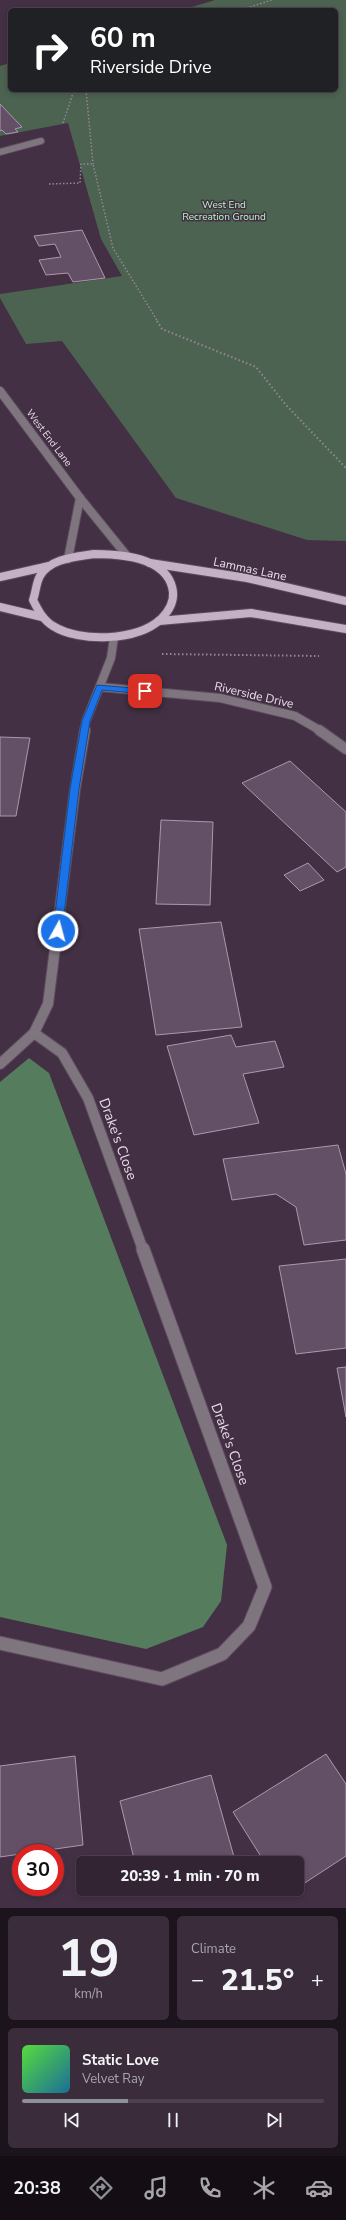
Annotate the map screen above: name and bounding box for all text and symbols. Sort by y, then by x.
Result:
text: 60 m [90,19,156,57]
icon: right [24,24,76,76]
text: Riverside Drive [90,55,212,79]
park label: West End Recreation Ground [182,198,266,224]
street label: West End Lane [23,407,75,469]
street label: Lammas Lane [212,553,288,585]
pin [128,674,162,708]
street label: Riverside Drive [213,678,295,712]
icon: arrive [134,680,156,702]
position arrow [37,910,79,952]
street label: Drake's Close [94,1095,142,1183]
street label: Drake's Close [206,1400,254,1488]
speed limit sign: 30 [12,1844,64,1896]
text: 20:39 · 1 min · 70 m [120,1866,260,1886]
text: 19 [57,1923,120,1994]
text: Climate [191,1940,236,1958]
text: 21.5° [221,1960,294,2001]
text: − [191,1965,204,1995]
text: + [311,1965,324,1995]
text: km/h [74,1985,103,2003]
text: Static Love [82,2050,159,2070]
text: Velvet Ray [82,2070,144,2088]
icon: previous [61,2109,83,2131]
icon: pause [162,2109,184,2131]
icon: next [263,2109,285,2131]
icon: directions [87,2174,115,2202]
icon: music [142,2174,170,2202]
icon: phone [196,2174,224,2202]
icon: climate [250,2174,278,2202]
icon: car [305,2174,333,2202]
text: 20:38 [13,2176,61,2200]

